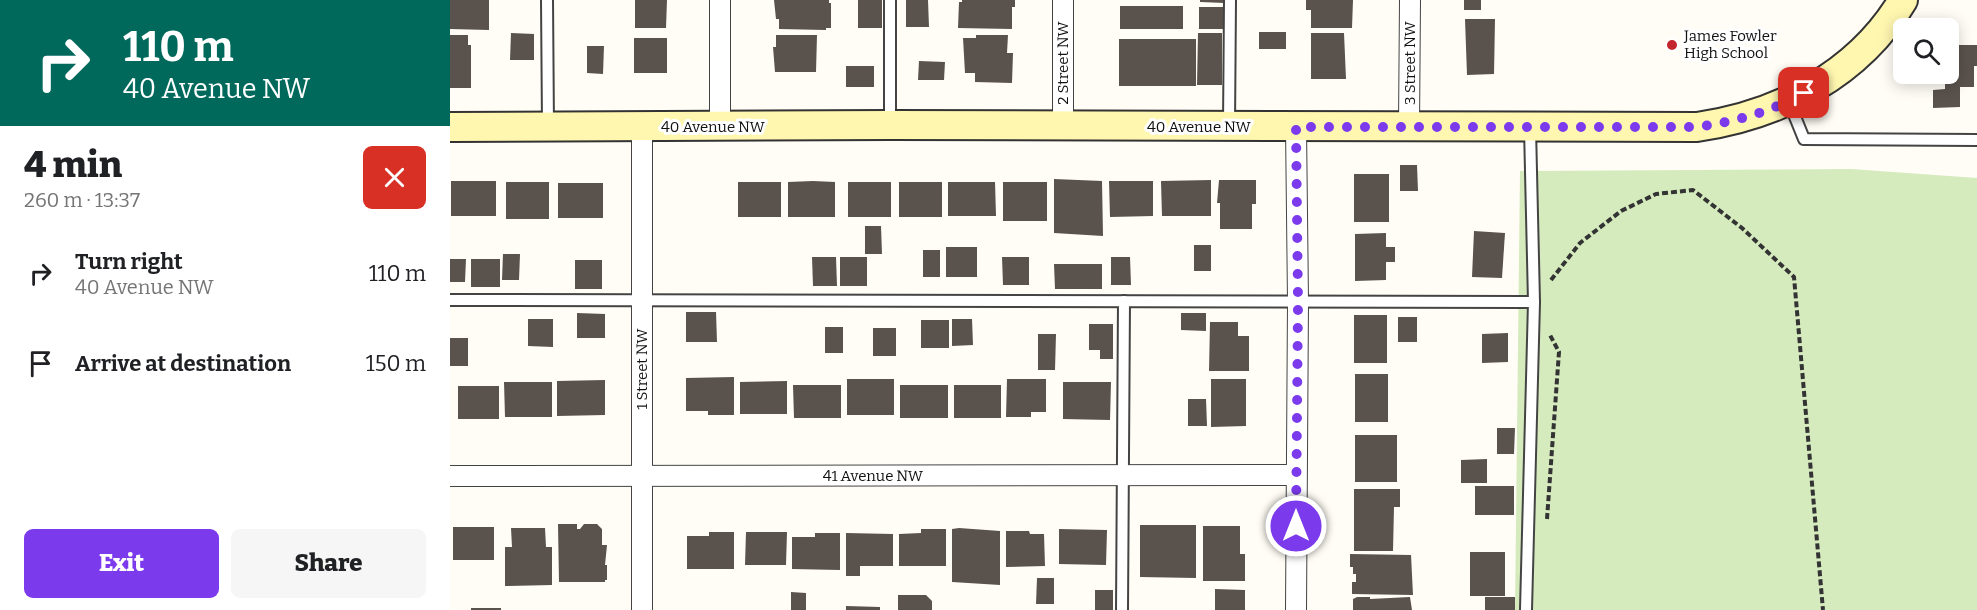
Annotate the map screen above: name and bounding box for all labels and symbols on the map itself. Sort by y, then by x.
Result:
street label: 3 Street NW [1401,20,1419,105]
street label: 2 Street NW [1054,21,1072,105]
place label: James Fowler High School [1683,27,1777,62]
marker: James Fowler High School [1665,38,1679,52]
pin [1778,67,1829,118]
street label: 40 Avenue NW [661,118,766,136]
street label: 40 Avenue NW [1147,118,1252,136]
street label: 1 Street NW [633,328,651,410]
street label: 41 Avenue NW [823,467,924,485]
position arrow [1264,494,1328,558]

